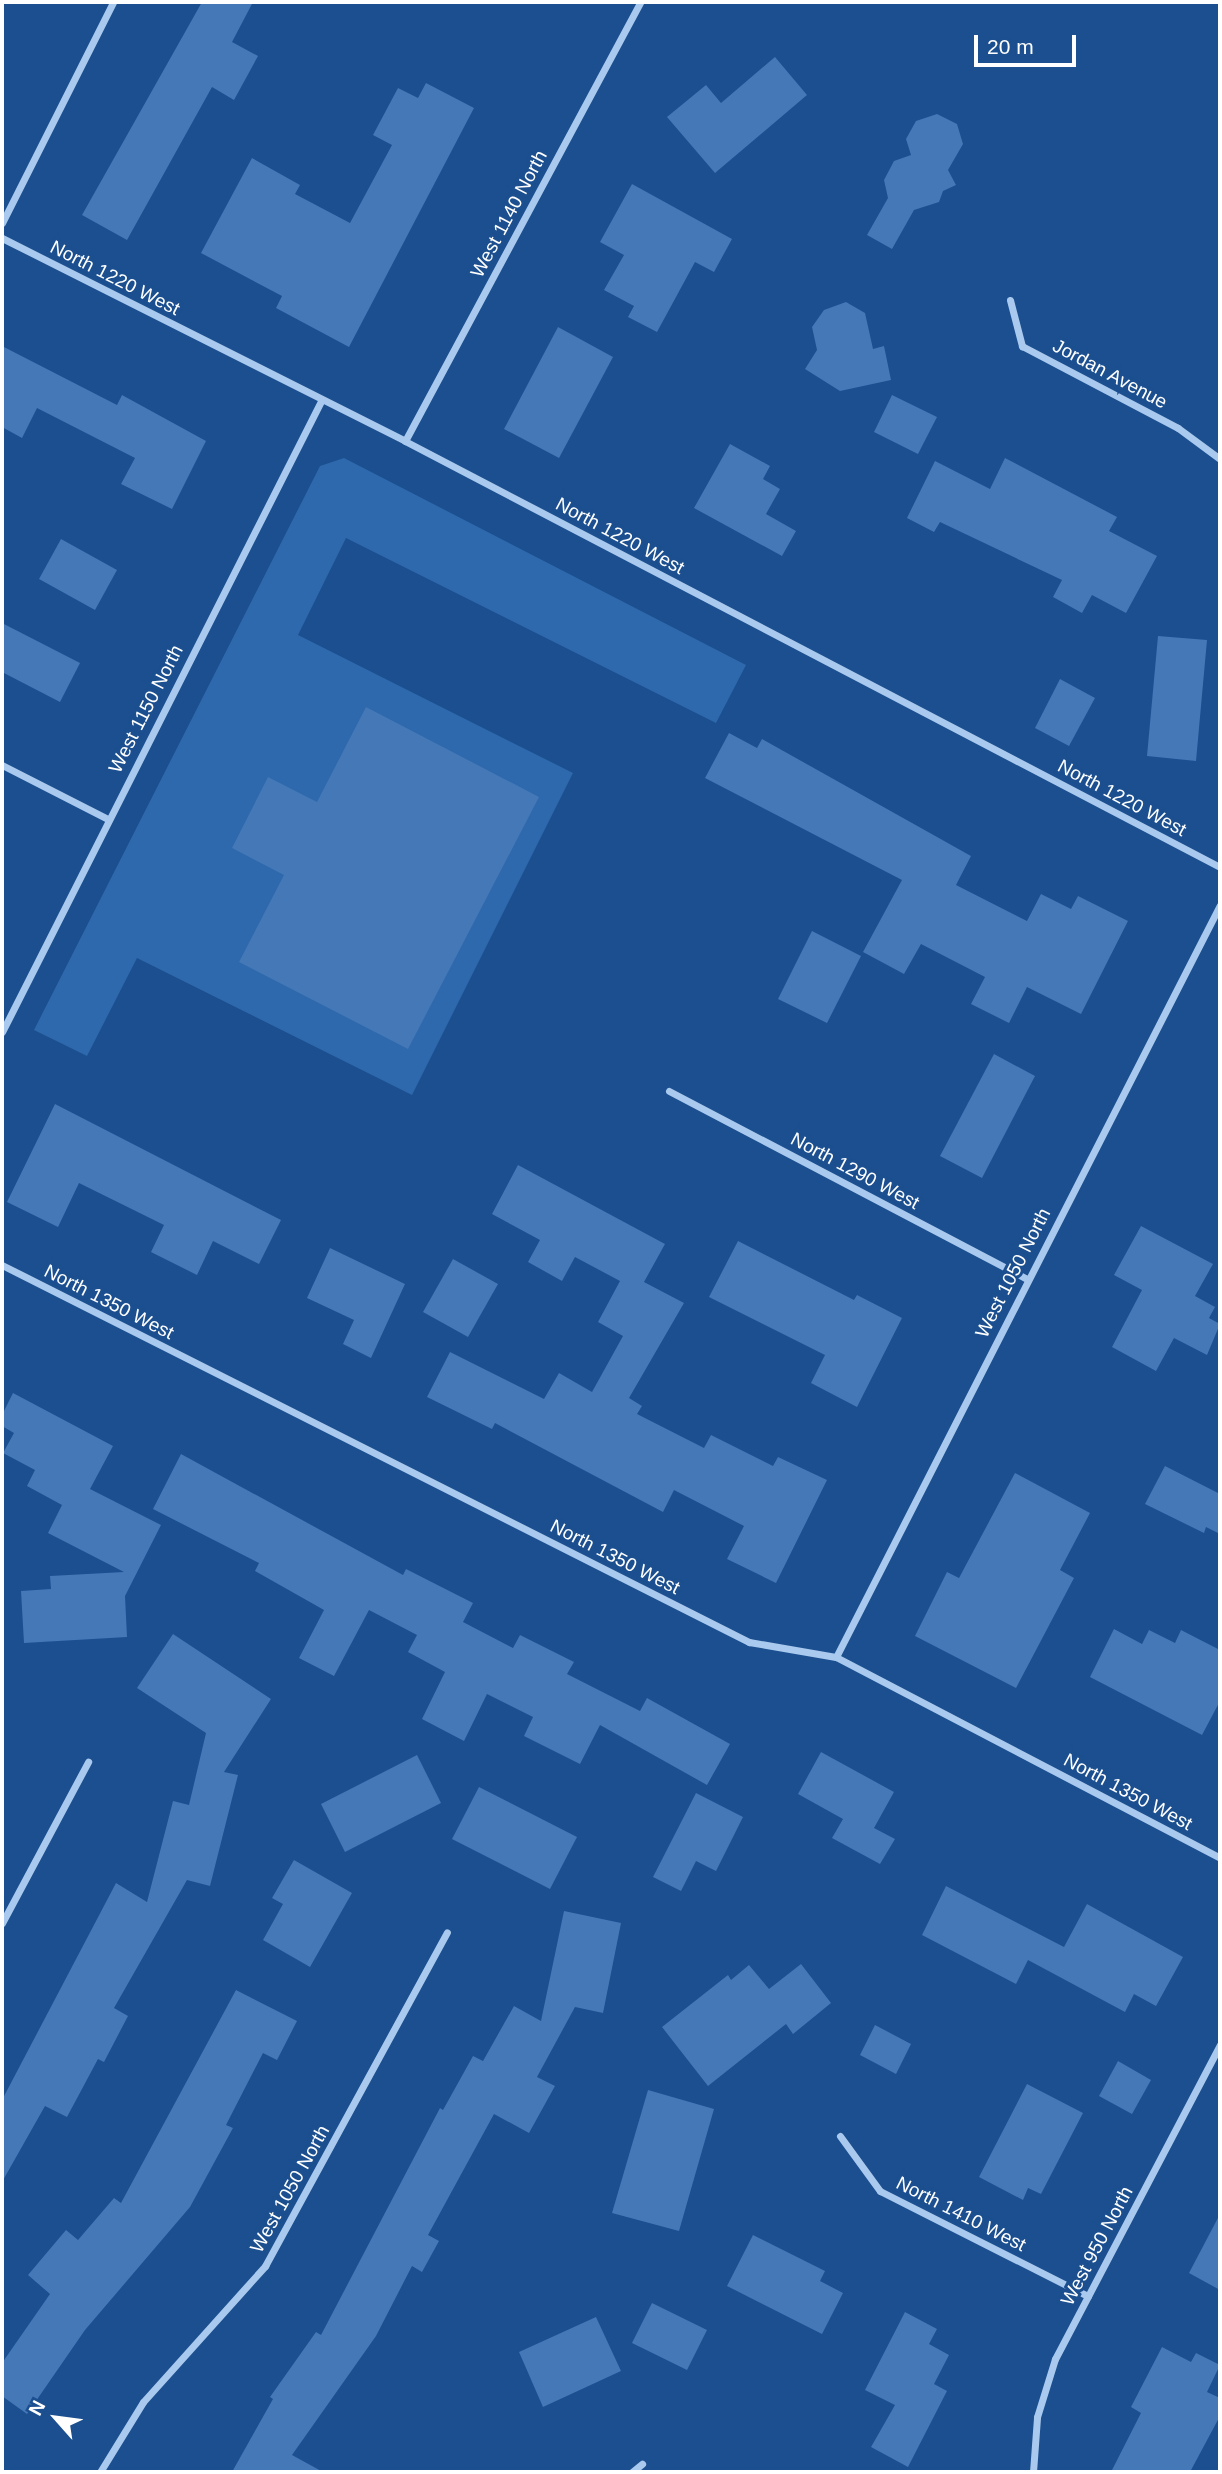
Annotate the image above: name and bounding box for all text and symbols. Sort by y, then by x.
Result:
scale bar [977,21,1078,65]
text: 20 m [987,35,1034,58]
street label: West 1140 North [466,146,552,282]
street label: North 1220 West [46,236,184,320]
street label: Jordan Avenue [1048,334,1172,414]
street label: North 1220 West [552,493,688,579]
street label: West 1150 North [104,641,188,777]
street label: North 1220 West [1054,755,1190,841]
street label: North 1290 West [787,1128,923,1214]
street label: West 1050 North [971,1204,1055,1342]
street label: North 1350 West [40,1260,178,1344]
street label: North 1350 West [546,1515,684,1599]
street label: North 1350 West [1060,1749,1196,1835]
street label: West 1050 North [246,2121,334,2257]
street label: North 1410 West [892,2172,1030,2256]
street label: West 950 North [1056,2183,1138,2309]
north arrow [21,2383,91,2453]
text: N [25,2397,50,2419]

